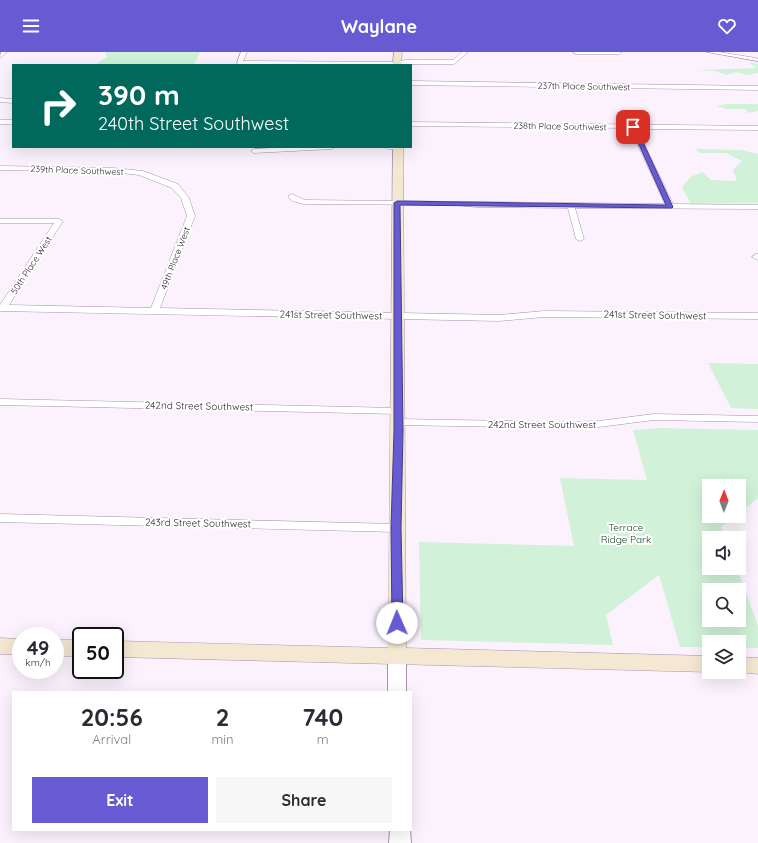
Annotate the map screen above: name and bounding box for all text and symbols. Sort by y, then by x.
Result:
icon: menu [20,15,42,37]
text: Waylane [341,15,417,38]
icon: heart [716,15,738,37]
text: 390 m [98,77,180,112]
icon: right [32,80,84,132]
street label: 237th Place Southwest [537,80,631,92]
pin [616,110,650,144]
text: 240th Street Southwest [98,112,289,135]
icon: arrive [622,116,644,138]
street label: 238th Place Southwest [513,120,607,132]
street label: 239th Place Southwest [30,163,124,177]
street label: 49th Place West [158,225,192,291]
street label: 50th Place West [8,234,54,296]
street label: 241st Street Southwest [279,308,383,322]
street label: 241st Street Southwest [603,308,707,322]
street label: 242nd Street Southwest [145,399,254,413]
street label: 242nd Street Southwest [488,418,597,431]
north arrow [702,479,746,523]
map controls [702,479,746,679]
street label: 243rd Street Southwest [145,516,252,530]
park label: Terrace Ridge Park [601,521,651,546]
button: sound [702,531,746,575]
button: search [702,583,746,627]
position arrow [376,602,418,644]
speed limit sign: 50 [72,627,124,679]
text: 49 [27,635,49,660]
button: layers [702,635,746,679]
text: km/h [25,656,51,669]
text: 20:56 [81,702,143,732]
text: 2 [216,702,229,732]
text: 740 [302,702,343,732]
text: Arrival [92,731,131,747]
text: min [211,731,234,747]
text: m [317,731,329,747]
button: Exit [32,777,208,823]
button: Share [216,777,392,823]

